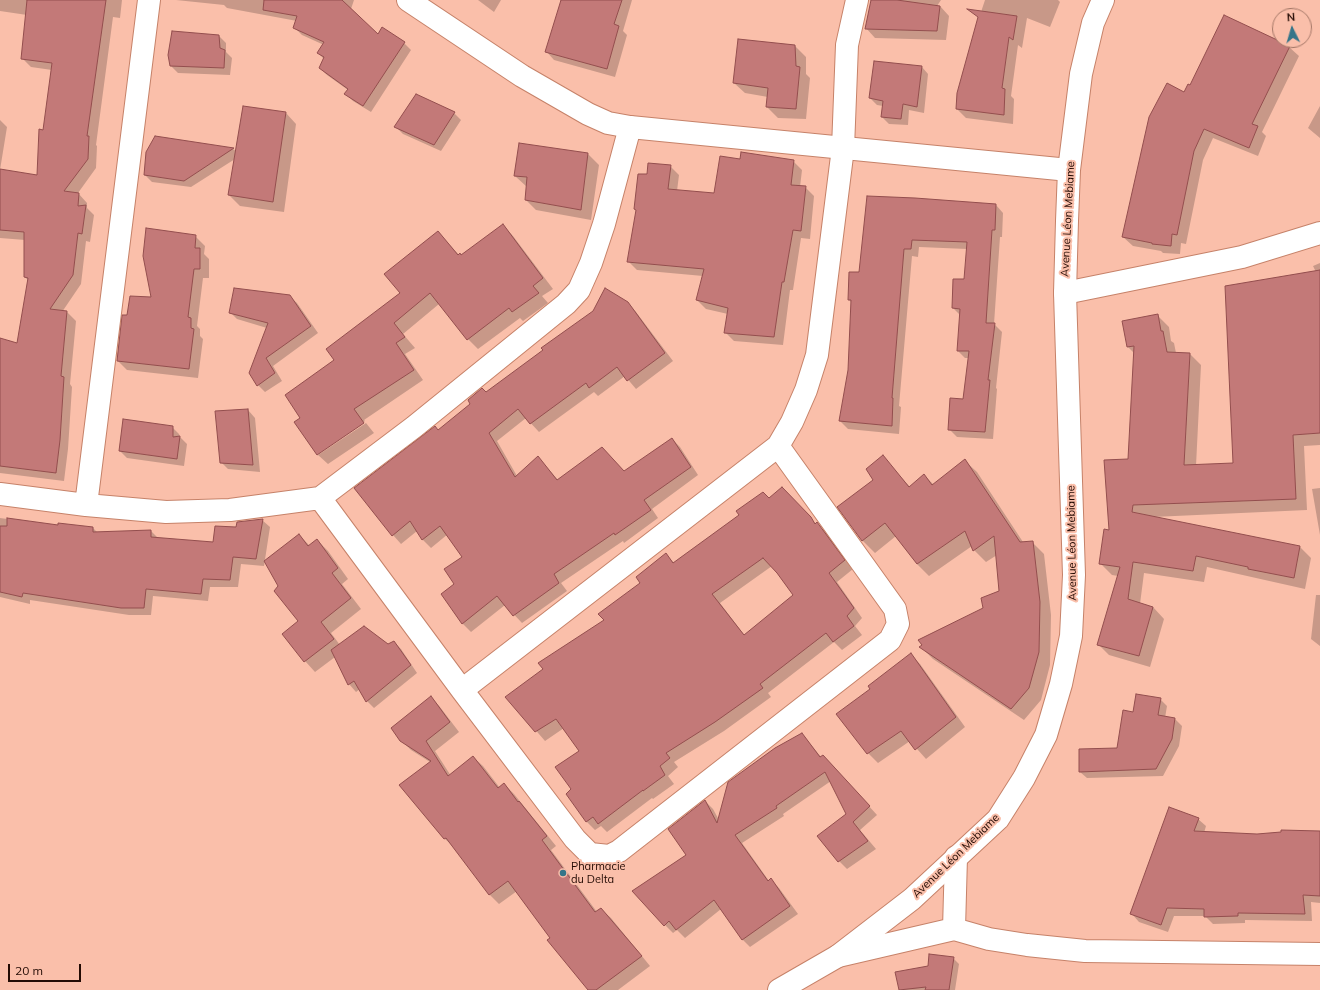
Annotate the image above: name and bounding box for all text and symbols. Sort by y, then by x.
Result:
north arrow [1272,8,1312,48]
text: N [1286,10,1296,24]
street label: Avenue Léon Mebiame [1058,161,1078,277]
street label: Avenue Léon Mebiame [1064,485,1080,601]
street label: Avenue Léon Mebiame [910,811,1002,901]
place label: Pharmacie du Delta [571,860,626,886]
marker: Pharmacie du Delta [558,868,568,878]
scale bar [10,956,83,982]
text: 20 m [15,963,43,978]

